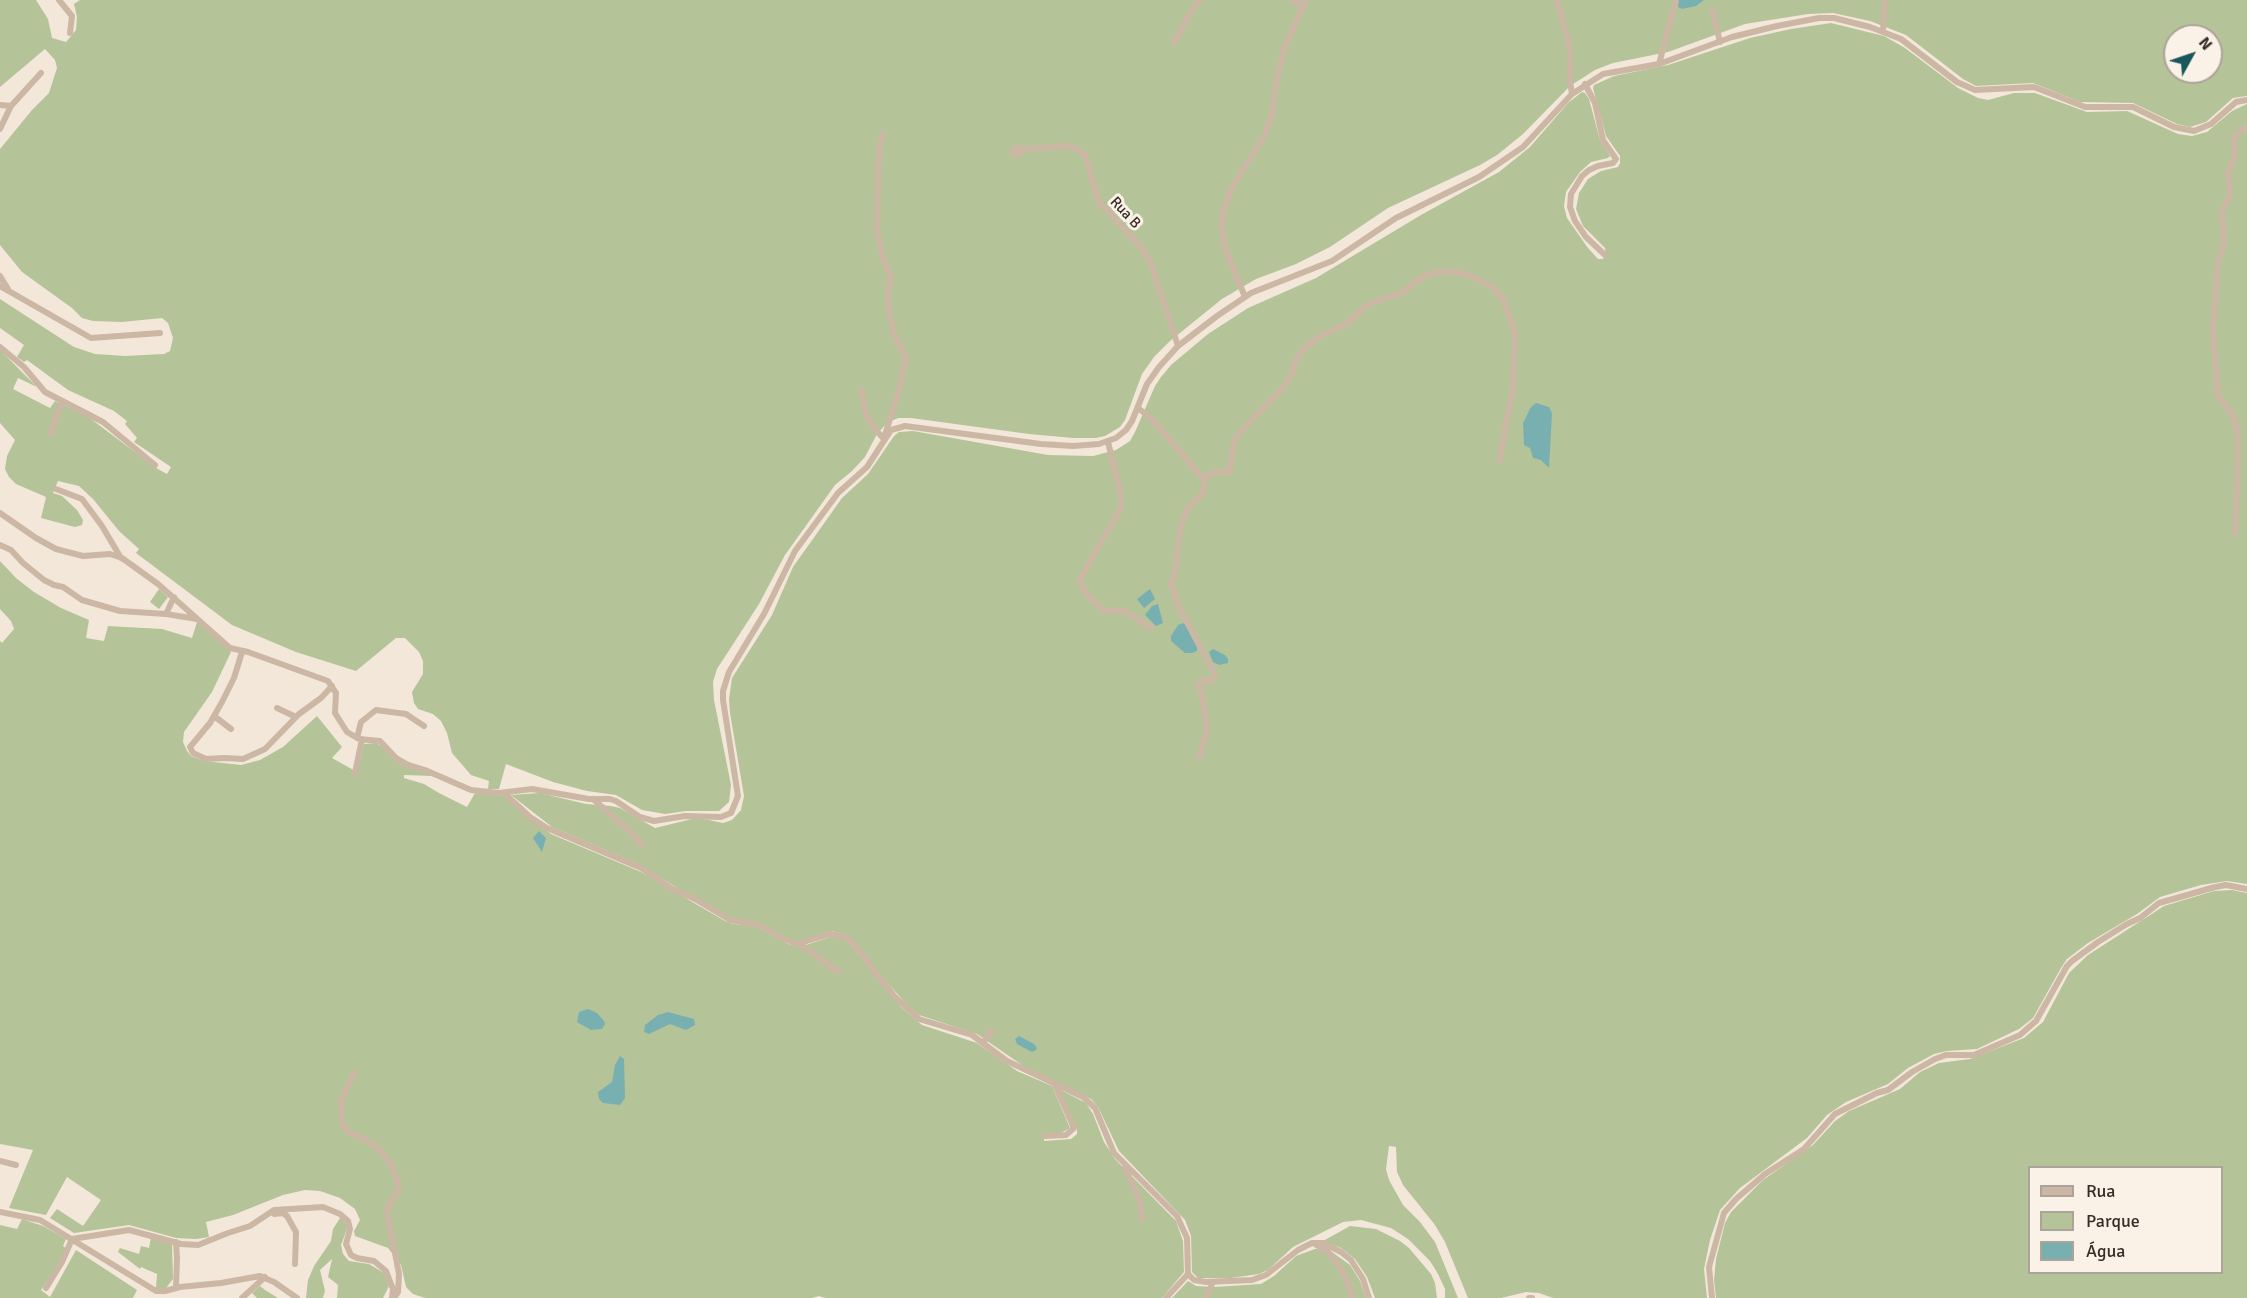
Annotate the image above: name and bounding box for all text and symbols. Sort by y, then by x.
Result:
north arrow [2163,24,2223,84]
text: N [2194,33,2216,54]
street label: Rua B [1106,193,1144,233]
legend [2028,1166,2223,1274]
text: Rua [2086,1180,2115,1202]
text: Parque [2086,1210,2140,1232]
text: Água [2086,1240,2125,1262]

